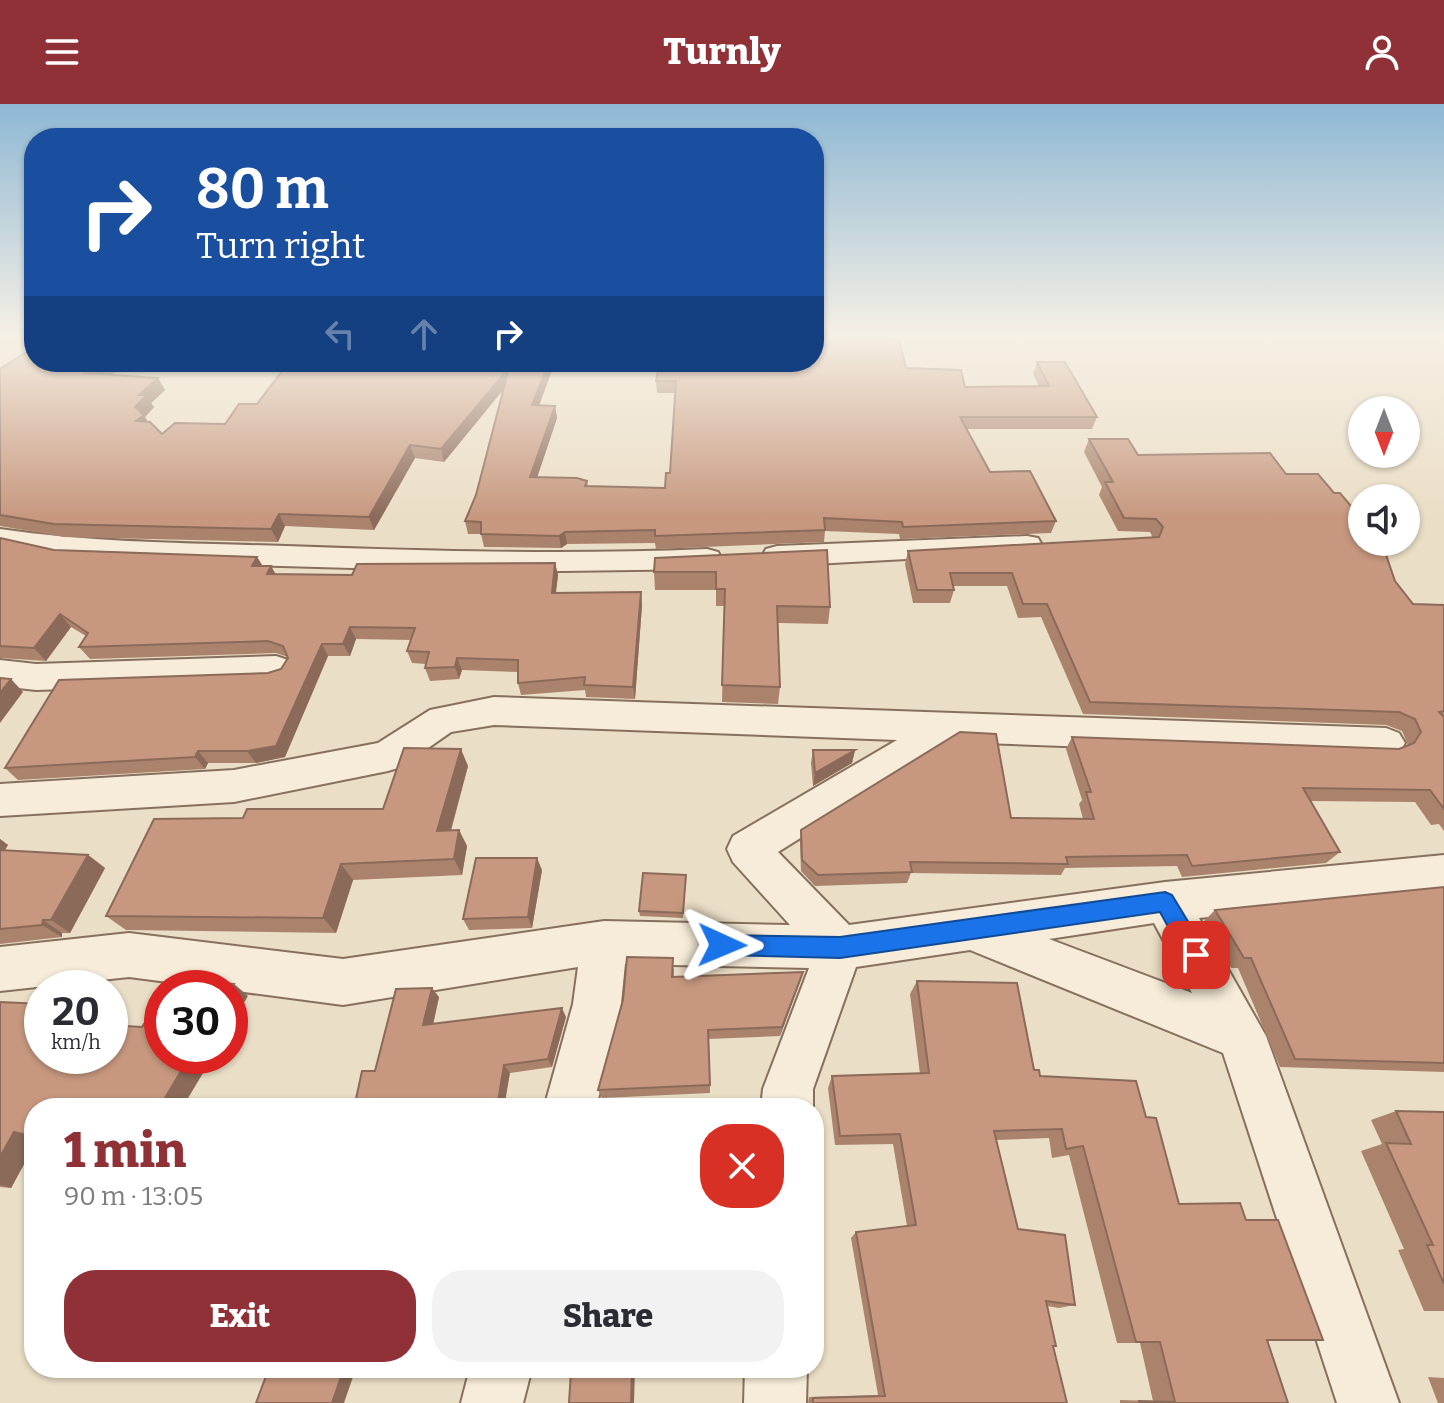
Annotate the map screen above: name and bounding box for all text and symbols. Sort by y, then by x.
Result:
icon: menu [40,30,84,74]
text: Turnly [663,30,781,74]
icon: person [1360,30,1404,74]
text: 80 m [196,156,329,223]
icon: right [64,160,168,264]
text: Turn right [196,224,365,268]
icon: left [318,312,362,356]
icon: ahead [402,312,446,356]
icon: right [486,312,530,356]
north arrow [1348,396,1420,468]
map controls [1348,396,1420,556]
button: sound [1348,484,1420,556]
position arrow [680,903,764,987]
pin [1162,921,1230,989]
icon: arrive [1174,933,1218,977]
speed limit sign: 30 [144,970,248,1074]
text: 20 [52,988,100,1036]
text: km/h [51,1030,101,1054]
text: 1 min [64,1122,186,1180]
button: close [700,1124,784,1208]
text: 90 m · 13:05 [64,1181,203,1212]
button: Exit [64,1270,416,1362]
button: Share [432,1270,784,1362]

